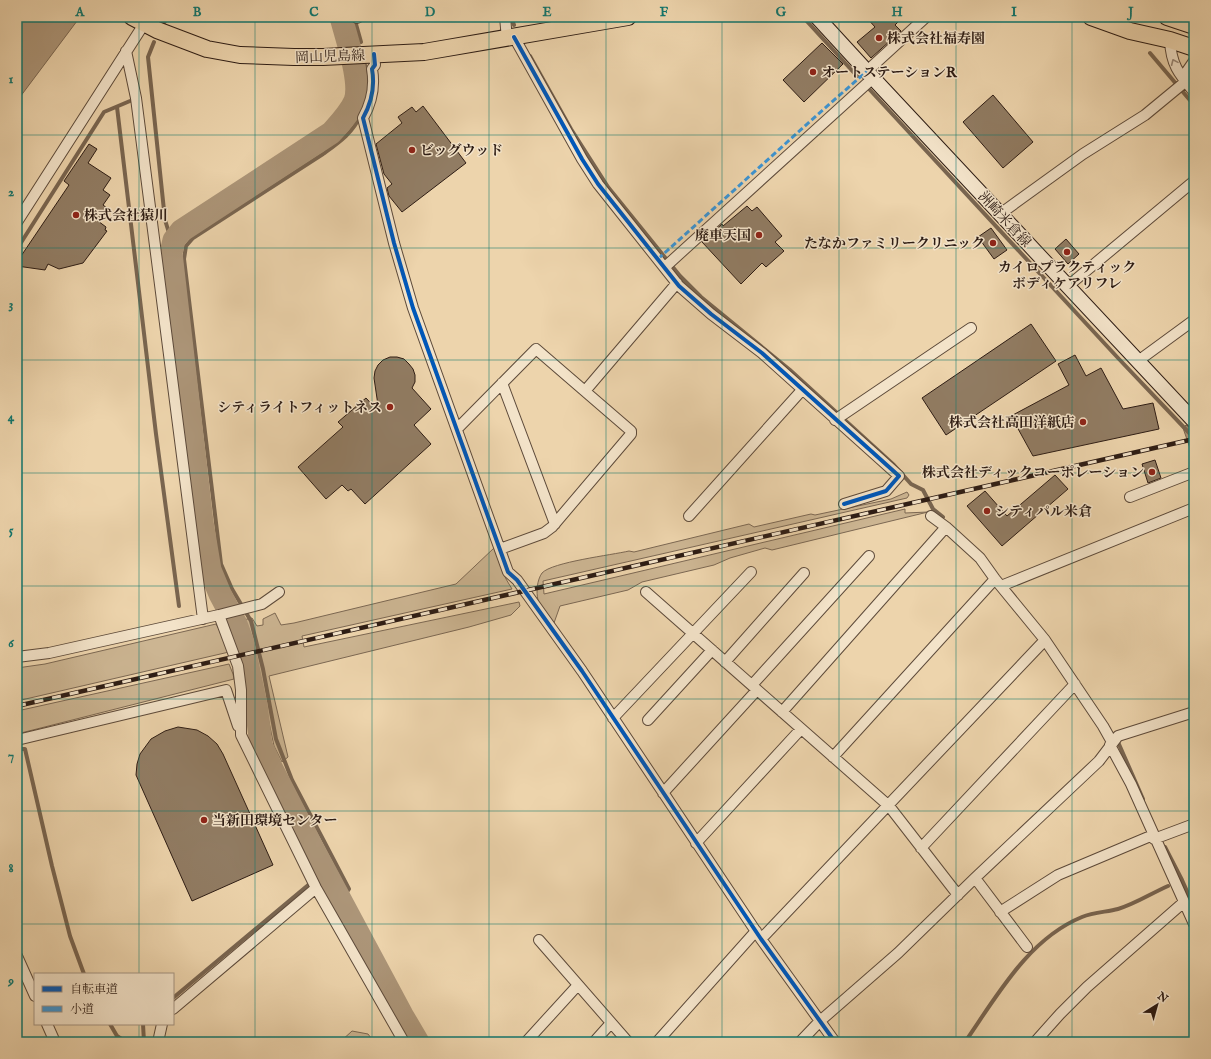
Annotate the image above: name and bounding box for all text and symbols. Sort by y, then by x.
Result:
text: A [75,4,86,21]
text: B [193,4,202,21]
text: C [309,4,319,21]
text: D [425,4,436,21]
text: E [542,4,552,21]
text: F [660,4,669,21]
text: G [776,4,787,21]
text: H [891,4,903,21]
text: I [1011,4,1017,21]
text: J [1126,4,1134,21]
place label: 株式会社福寿園 [887,30,985,48]
marker: 株式会社福寿園 [874,33,884,43]
street label: 岡山児島線 [295,47,365,67]
one-way arrow [1171,59,1179,66]
place label: オートステーションR [821,64,958,82]
marker: オートステーションR [808,67,818,77]
text: 1 [9,71,14,88]
place label: ビッグウッド [420,142,503,160]
marker: ビッグウッド [407,145,417,155]
text: 2 [8,184,14,201]
street label: 洲崎米倉線 [974,188,1035,251]
place label: 株式会社猿川 [84,207,168,225]
marker: 株式会社猿川 [71,210,81,220]
place label: 廃車天国 [695,227,751,245]
marker: 廃車天国 [754,230,764,240]
place label: たなかファミリークリニック [804,235,985,253]
marker: たなかファミリークリニック [988,238,998,248]
marker: カイロプラクティック ボディケアリフレ [1062,247,1072,257]
place label: カイロプラクティック ボディケアリフレ [998,259,1136,293]
text: 3 [9,296,14,313]
place label: シティライトフィットネス [217,399,382,417]
marker: シティライトフィットネス [385,402,395,412]
text: 4 [8,409,15,426]
place label: 株式会社高田洋紙店 [949,414,1075,432]
marker: 株式会社高田洋紙店 [1078,417,1088,427]
place label: 株式会社ディックコーポレーション [922,464,1144,482]
marker: 株式会社ディックコーポレーション [1147,467,1157,477]
place label: シティパル米倉 [995,503,1092,521]
marker: シティパル米倉 [982,506,992,516]
text: 5 [9,522,14,539]
text: 6 [8,635,14,652]
text: 7 [8,748,14,765]
place label: 当新田環境センター [212,812,337,830]
marker: 当新田環境センター [199,815,209,825]
text: 8 [8,860,14,877]
text: 9 [7,973,14,990]
legend [34,973,174,1025]
text: 自転車道 [70,982,118,997]
north arrow [1137,985,1177,1025]
text: N [1154,989,1171,1007]
text: 小道 [70,1002,94,1017]

